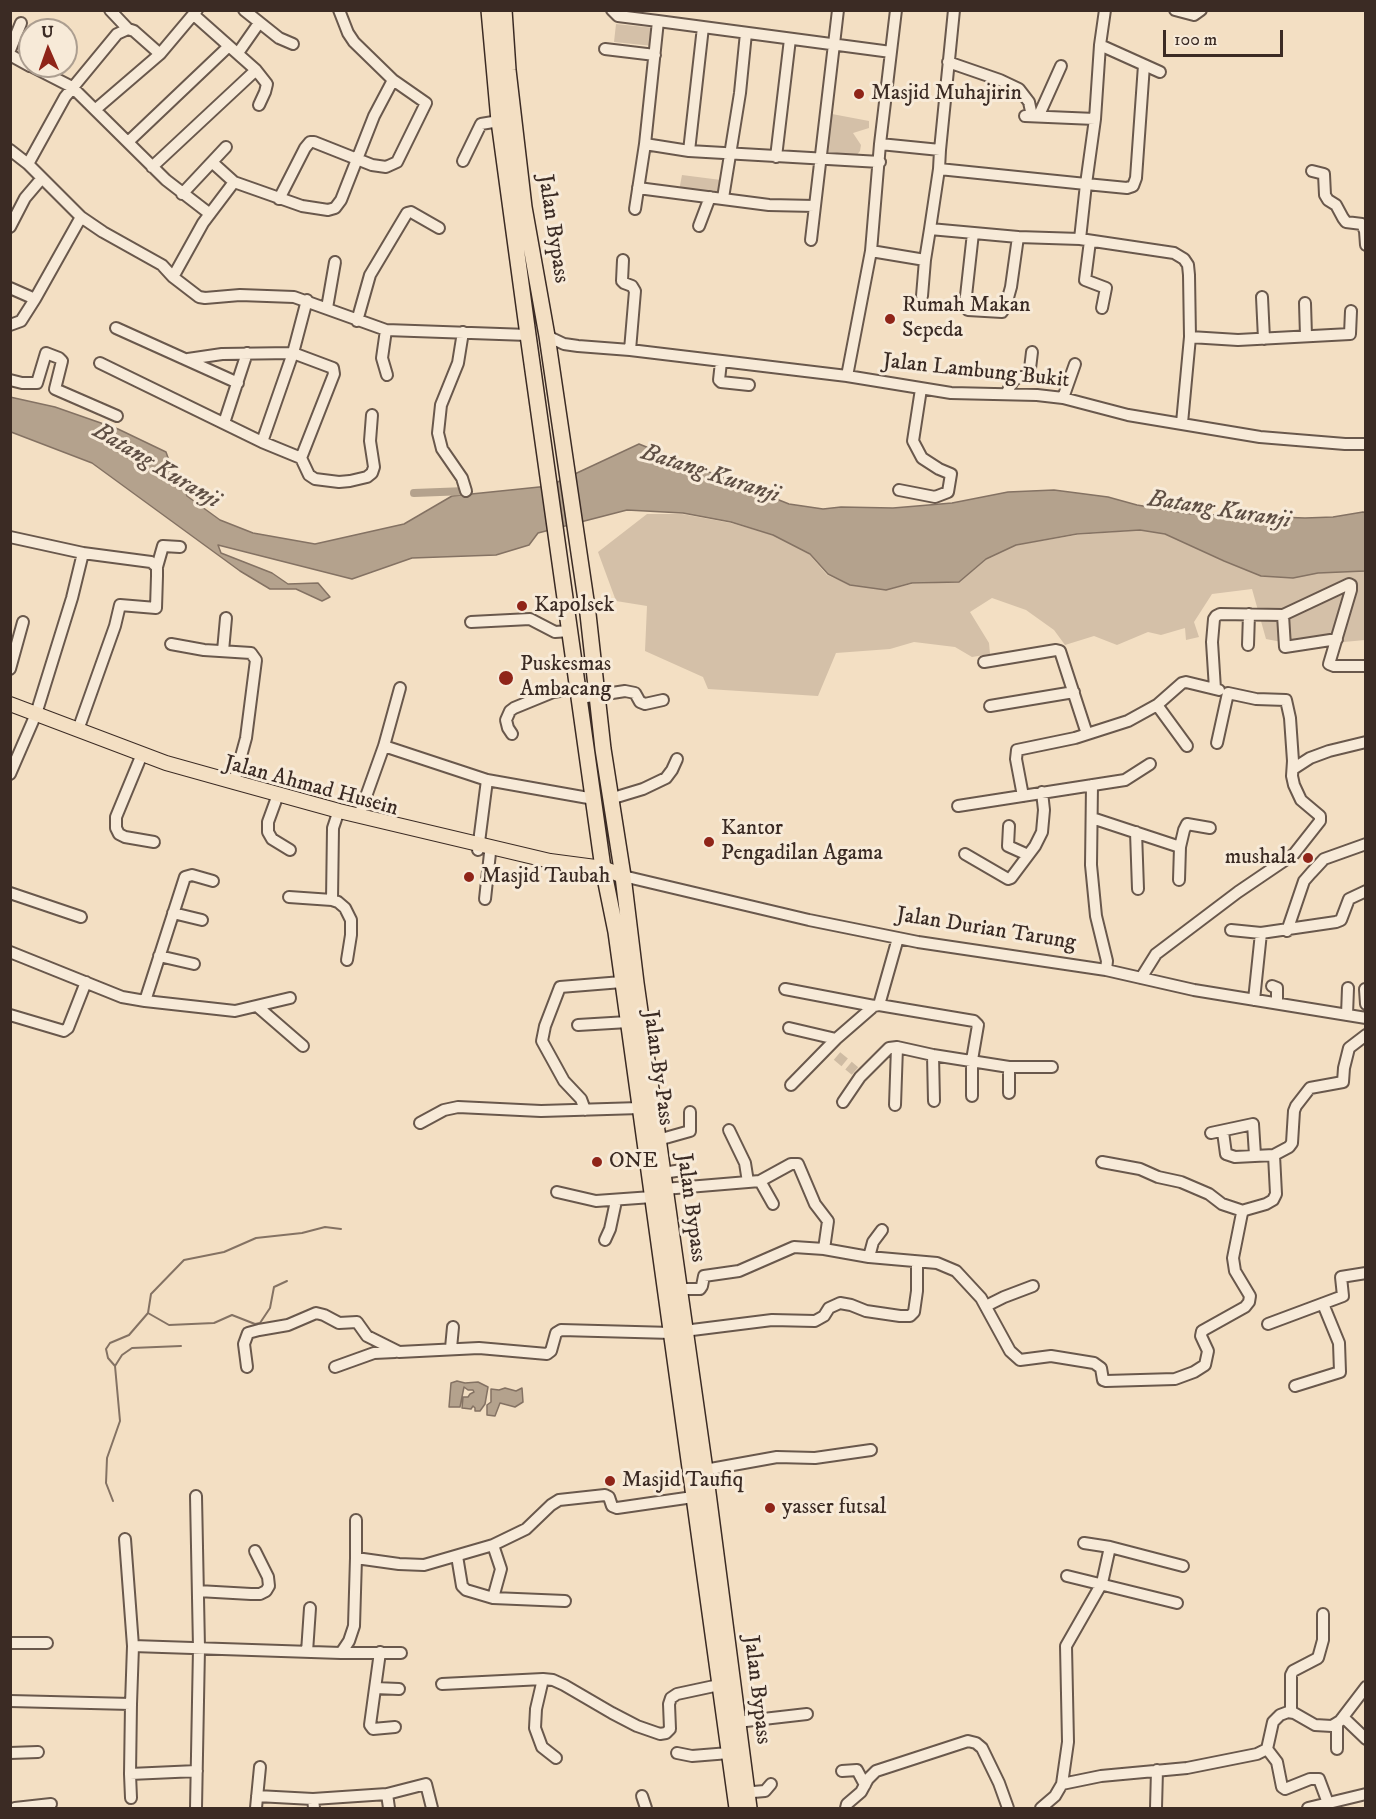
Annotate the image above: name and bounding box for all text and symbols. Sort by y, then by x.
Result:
north arrow [18,18,78,78]
scale bar [1166,18,1286,56]
text: U [41,22,54,42]
text: 100 m [1174,29,1217,51]
place label: Masjid Muhajirin [871,81,1022,107]
marker: Masjid Muhajirin [852,87,866,101]
street label: Jalan Bypass [530,173,574,285]
place label: Rumah Makan Sepeda [902,293,1031,344]
marker: Rumah Makan Sepeda [883,312,897,326]
street label: Jalan Lambung Bukit [881,349,1071,395]
water label: Batang Kuranji [87,418,225,516]
water label: Batang Kuranji [637,439,783,511]
water label: Batang Kuranji [1146,486,1292,536]
place label: Kapolsek [534,593,614,619]
marker: Kapolsek [515,599,529,613]
place label: Puskesmas Ambacang [520,652,611,704]
marker: Puskesmas Ambacang [497,669,515,687]
street label: Jalan Ahmad Husein [221,751,401,823]
place label: Kantor Pengadilan Agama [721,816,883,867]
marker: Kantor Pengadilan Agama [702,835,716,849]
place label: mushala [1225,845,1296,871]
marker: mushala [1301,851,1315,865]
place label: Masjid Taubah [481,864,610,890]
marker: Masjid Taubah [462,870,476,884]
street label: Jalan Durian Tarung [894,903,1078,957]
street label: Jalan By Pass [636,1009,678,1127]
place label: ONE [609,1149,658,1175]
street label: Jalan Bypass [669,1152,711,1264]
marker: ONE [590,1155,604,1169]
place label: Masjid Taufiq [622,1468,743,1494]
marker: Masjid Taufiq [603,1474,617,1488]
place label: yasser futsal [782,1495,886,1521]
marker: yasser futsal [763,1501,777,1515]
street label: Jalan Bypass [736,1634,776,1746]

